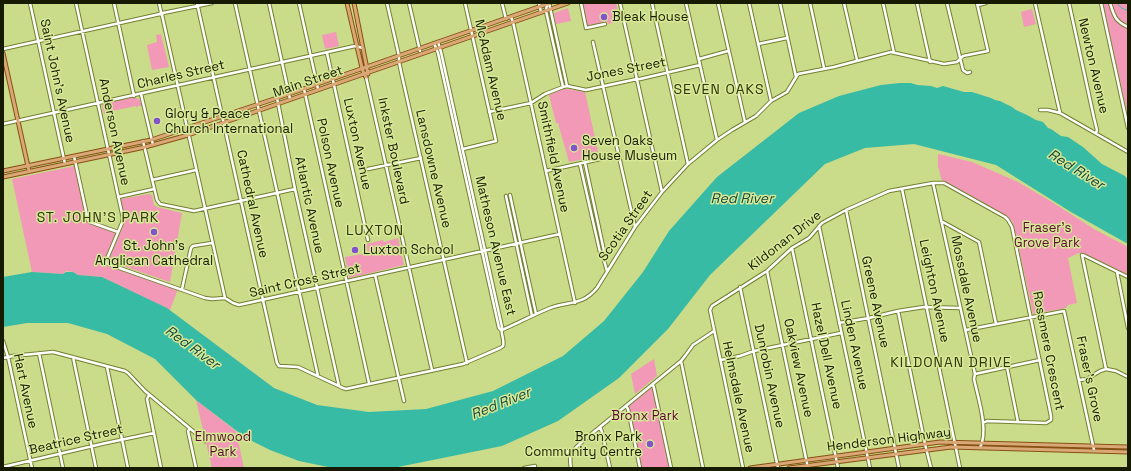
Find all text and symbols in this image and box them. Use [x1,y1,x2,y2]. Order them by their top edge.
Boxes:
place label: Bleak House [612,9,688,25]
marker: Bleak House [599,12,609,22]
street label: Newton Avenue [1074,17,1112,115]
street label: Saint John's Avenue [36,18,78,144]
street label: McAdam Avenue [471,18,509,122]
street label: Jones Street [585,55,667,85]
street label: Charles Street [136,57,226,93]
street label: Main Street [271,63,345,101]
street label: Anderson Avenue [95,77,133,187]
district label: SEVEN OAKS [673,82,765,98]
street label: Inkster Boulevard [374,96,412,206]
street label: Luxton Avenue [340,97,374,191]
street label: Smithfield Avenue [534,100,572,214]
place label: Glory & Peace Church International [165,106,293,137]
street label: Lansdowne Avenue [412,108,454,230]
marker: Glory & Peace Church International [152,116,162,126]
street label: Polson Avenue [313,117,347,209]
place label: Seven Oaks House Museum [582,133,677,164]
marker: Seven Oaks House Museum [569,143,579,153]
water label: Red River [1045,146,1107,194]
street label: Cathedral Avenue [233,149,271,259]
street label: Atlantic Avenue [291,155,327,255]
street label: Matheson Avenue East [471,175,519,317]
street label: Scotia Street [596,187,656,265]
water label: Red River [711,191,773,207]
street label: Kildonan Drive [745,208,825,274]
district label: ST. JOHN'S PARK [37,210,159,226]
park label: Fraser's Grove Park [1014,220,1080,251]
district label: LUXTON [346,223,404,239]
marker: St. John’s Anglican Cathedral [149,227,159,237]
street label: Mossdale Avenue [947,234,985,344]
place label: St. John’s Anglican Cathedral [95,238,213,269]
street label: Leighton Avenue [915,238,953,344]
place label: Luxton School [363,242,454,258]
marker: Luxton School [350,245,360,255]
street label: Greene Avenue [858,255,892,349]
street label: Saint Cross Street [248,261,362,301]
street label: Rossmere Crescent [1029,290,1067,412]
street label: Linden Avenue [837,299,871,391]
street label: Hazel Dell Avenue [807,301,845,411]
street label: Oakview Avenue [780,317,816,419]
water label: Red River [162,323,222,373]
street label: Dunrobin Avenue [750,323,788,429]
street label: Fraser's Grove [1072,335,1106,423]
street label: Helmsdale Avenue [719,340,757,454]
street label: Hart Avenue [9,352,41,430]
district label: KILDONAN DRIVE [890,355,1012,371]
water label: Red River [469,384,533,424]
park label: Bronx Park [611,408,679,424]
street label: Beatrice Street [27,422,125,458]
street label: Henderson Highway [826,425,952,455]
park label: Elmwood Park [195,429,251,460]
place label: Bronx Park Community Centre [525,429,642,460]
marker: Bronx Park Community Centre [645,439,655,449]

